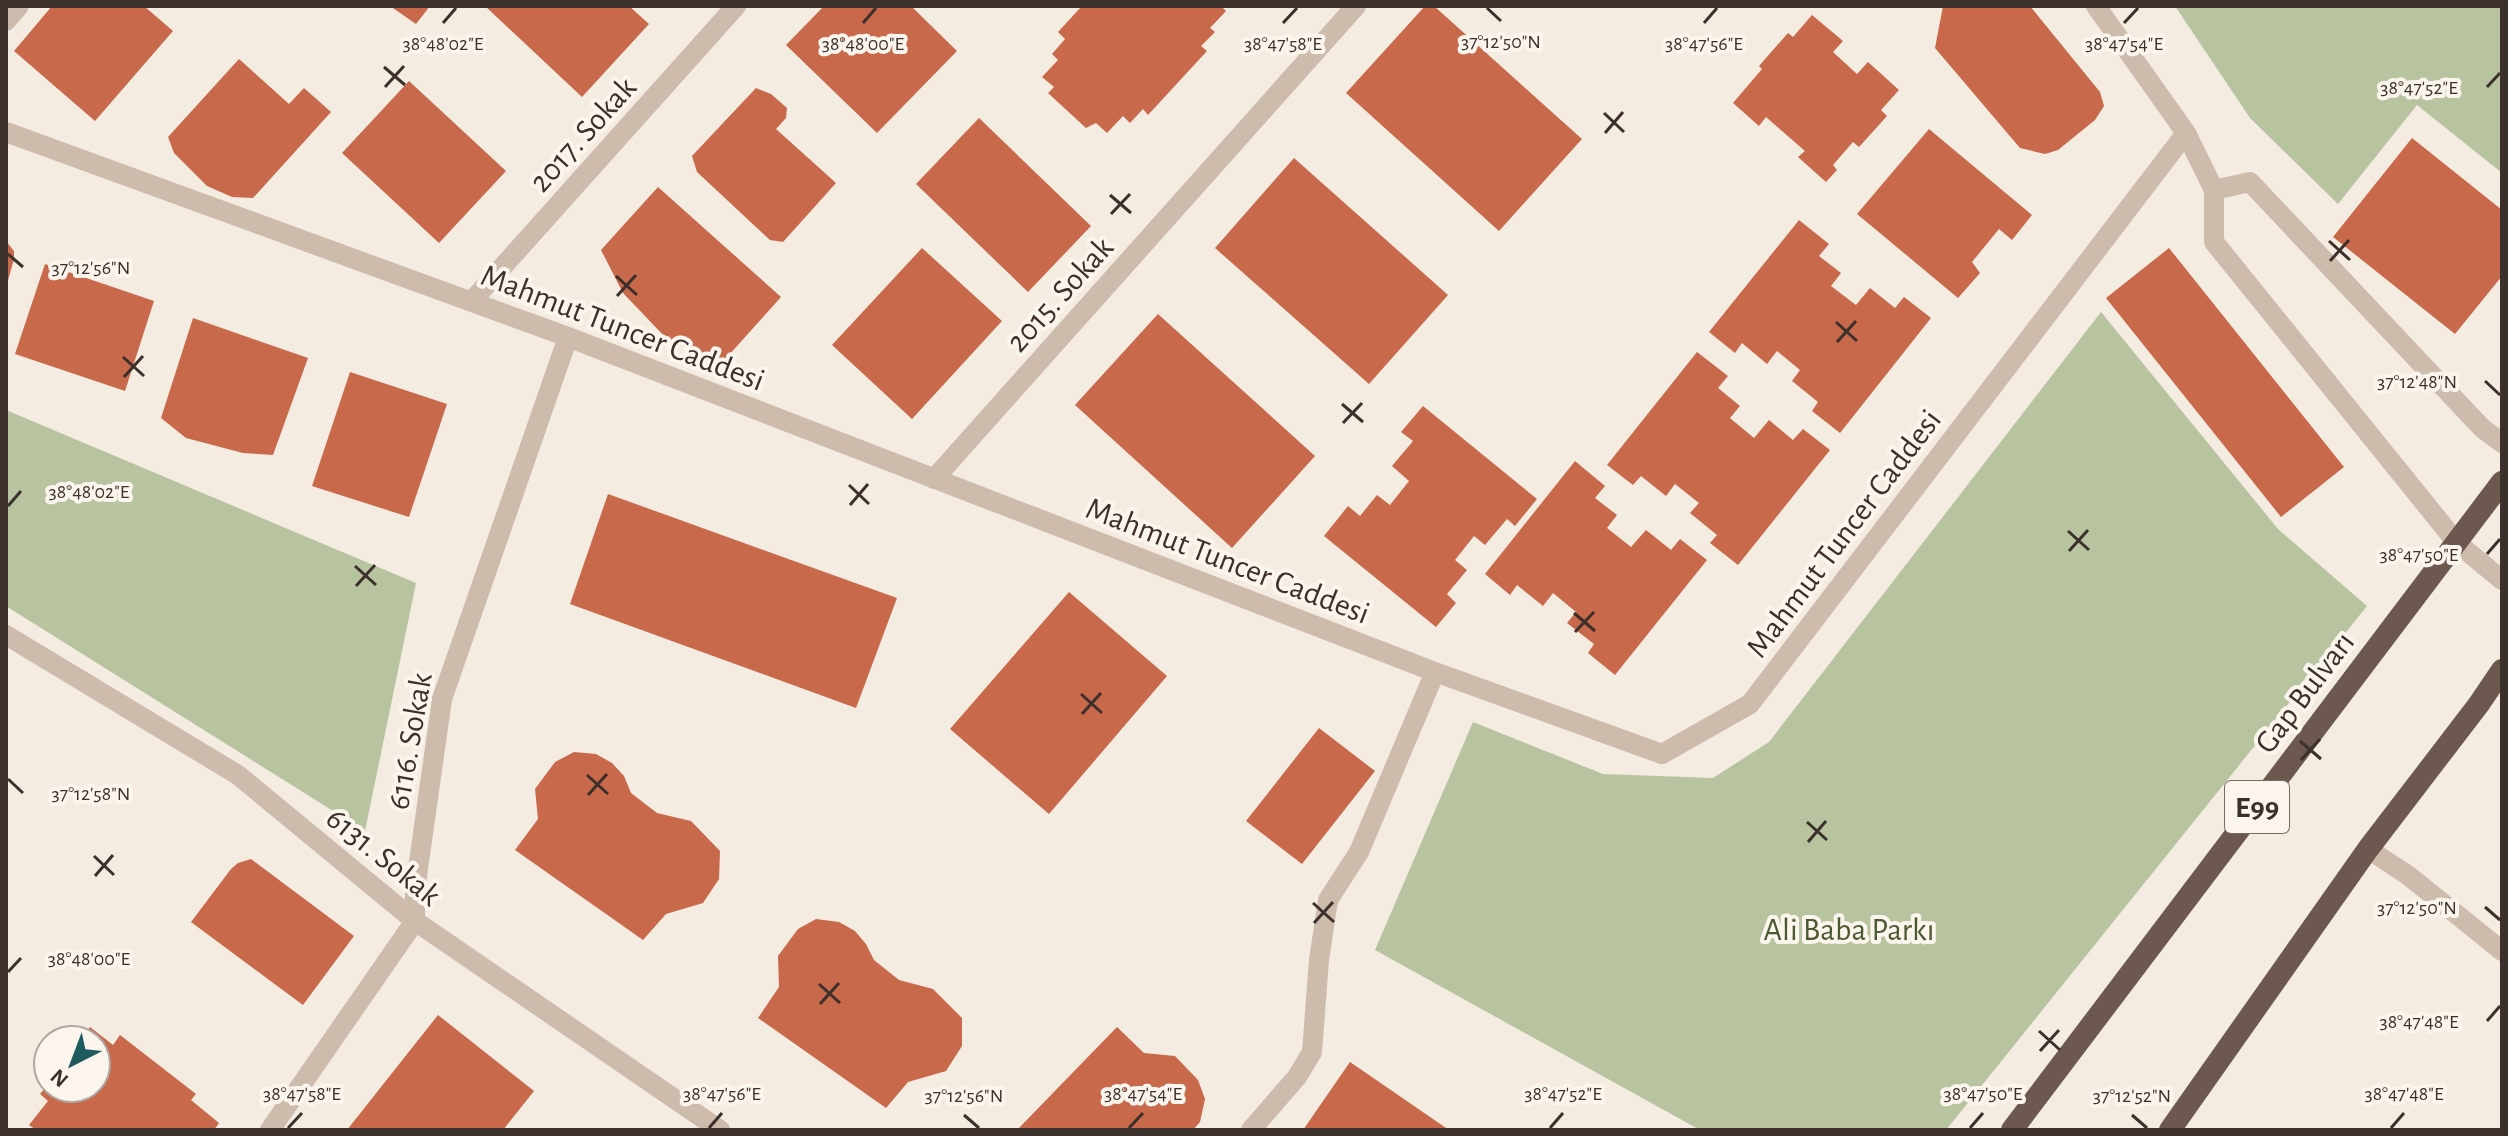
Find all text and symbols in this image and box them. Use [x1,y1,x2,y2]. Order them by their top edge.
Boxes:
text: 37°12'50"N [1461,32,1541,52]
text: 38°48'02"E [403,34,484,54]
text: 38°48'00"E [822,34,905,54]
text: 38°47'58"E [1244,34,1322,54]
text: 38°47'56"E [1665,34,1743,54]
text: 38°47'54"E [2085,34,2163,54]
street label: 2017. Sokak [523,71,642,198]
text: 38°47'52"E [2380,78,2458,98]
street label: 2015. Sokak [1000,231,1119,358]
text: 37°12'56"N [52,258,130,278]
street label: Mahmut Tuncer Caddesi [476,259,769,397]
text: 37°12'48"N [2377,372,2457,392]
street label: Mahmut Tuncer Caddesi [1740,404,1947,663]
text: 38°48'02"E [49,482,130,502]
street label: Mahmut Tuncer Caddesi [1081,492,1374,630]
text: 38°47'50"E [2379,545,2459,565]
street label: Gap Bulvarı [2249,626,2360,759]
street label: 6116. Sokak [382,670,438,812]
road number: E99 [2225,781,2289,833]
text: 37°12'58"N [52,784,130,804]
street label: 6131. Sokak [320,801,447,912]
text: 37°12'50"N [2377,898,2457,918]
park label: Ali Baba Parkı [1764,914,1934,946]
text: 38°48'00"E [48,949,131,969]
text: 38°47'48"E [2379,1012,2459,1032]
north arrow [32,1024,112,1104]
text: N [46,1065,72,1091]
text: 38°47'58"E [263,1084,341,1104]
text: 38°47'56"E [683,1084,761,1104]
text: 38°47'54"E [1104,1084,1182,1104]
text: 38°47'52"E [1524,1084,1602,1104]
text: 38°47'50"E [1943,1084,2023,1104]
text: 38°47'48"E [2364,1084,2444,1104]
text: 37°12'56"N [925,1086,1003,1106]
text: 37°12'52"N [2093,1086,2171,1106]

